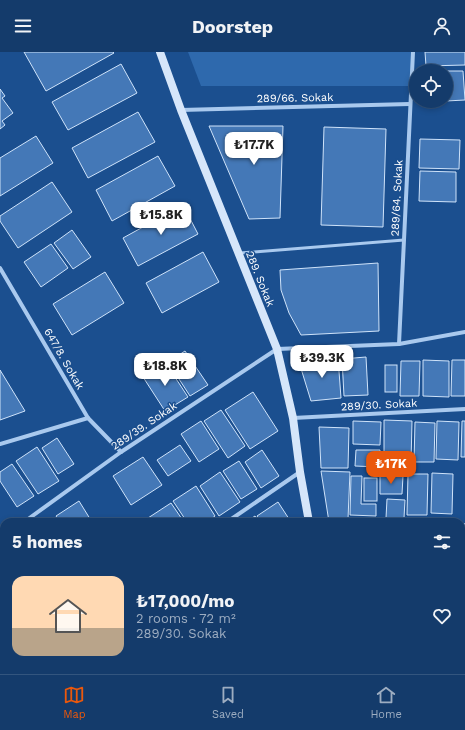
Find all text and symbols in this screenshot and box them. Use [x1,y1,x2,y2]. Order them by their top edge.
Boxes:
icon: menu [12,15,34,37]
icon: person [431,15,453,37]
text: Doorstep [192,16,273,37]
map controls [409,64,453,108]
button: locate [409,64,453,108]
street label: 289/66. Sokak [257,91,333,105]
pin: ₺17.7K [221,132,287,166]
text: ₺17.7K [234,137,274,152]
street label: 289/64. Sokak [389,159,405,237]
pin: ₺15.8K [128,202,194,236]
text: ₺15.8K [139,207,183,222]
street label: 289. Sokak [243,249,277,309]
street label: 647/8. Sokak [41,326,87,392]
pin: ₺39.3K [289,345,355,379]
text: ₺39.3K [299,350,345,365]
pin: ₺18.8K [132,353,198,387]
text: ₺18.8K [143,358,187,373]
street label: 289/30. Sokak [340,397,418,413]
street label: 289/39. Sokak [109,399,179,453]
pin: ₺17K [367,451,415,485]
text: ₺17K [375,456,407,471]
icon: filters [431,531,453,553]
text: 5 homes [12,532,82,552]
text: ₺17,000/mo [136,591,234,611]
icon: home [44,592,92,640]
icon: heart [431,605,453,627]
text: 2 rooms · 72 m² [136,611,236,626]
text: 289/30. Sokak [136,626,226,641]
tab: Map [63,684,86,721]
tab: Saved [212,684,244,721]
tab: Home [370,684,402,721]

